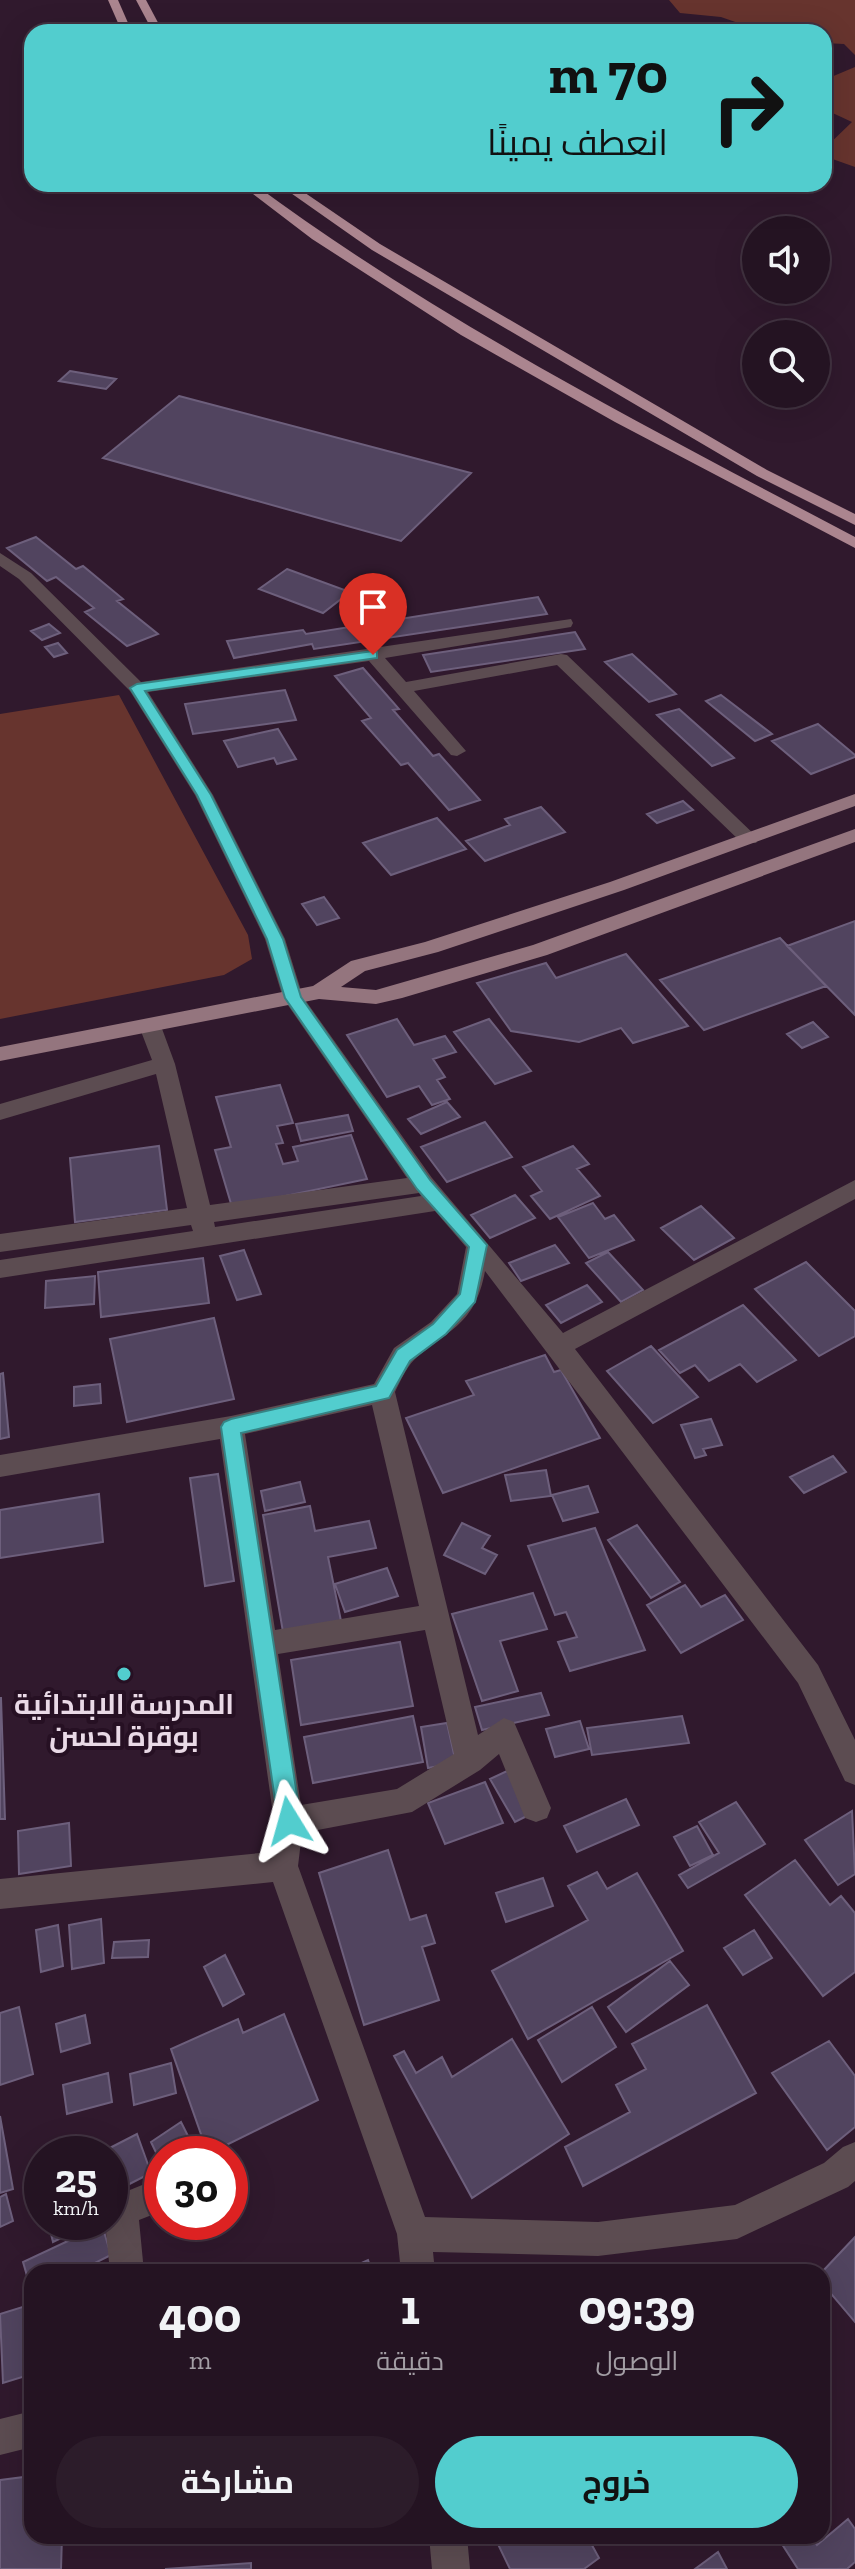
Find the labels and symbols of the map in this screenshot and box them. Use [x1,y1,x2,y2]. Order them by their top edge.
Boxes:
pin [339,573,407,655]
marker: المدرسة الابتدائية بوقرة لحسن [115,1665,133,1683]
place label: المدرسة الابتدائية بوقرة لحسن [14,1688,234,1753]
position arrow [247,1779,331,1863]
speed limit sign: 30 [144,2136,248,2240]

